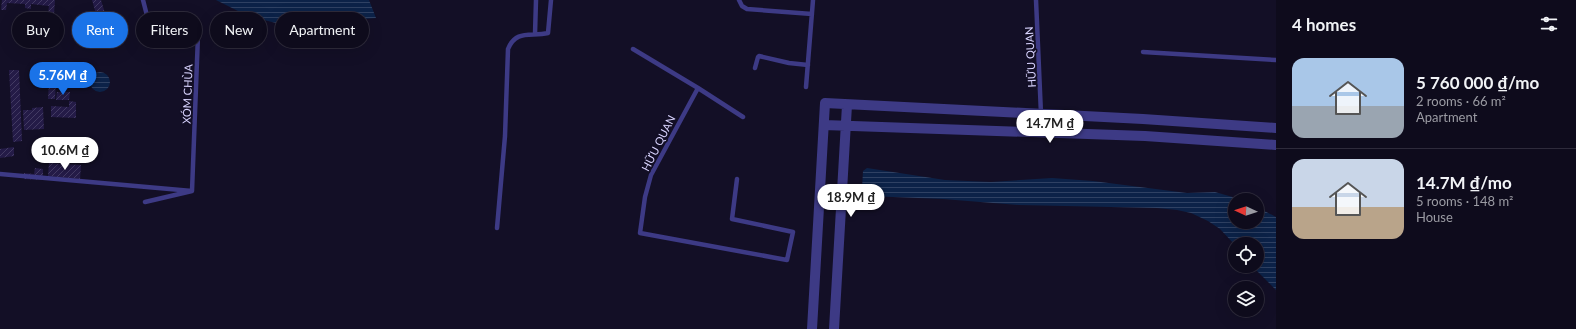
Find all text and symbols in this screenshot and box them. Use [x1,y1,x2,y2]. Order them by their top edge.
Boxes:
chip: Buy [12,12,64,48]
chip: Rent [72,12,128,48]
chip: Filters [136,12,202,48]
chip: New [210,12,267,48]
chip: Apartment [275,12,369,48]
icon: filters [1538,13,1560,35]
text: 4 homes [1292,14,1356,35]
street label: HỮU QUAN [1022,26,1038,88]
pin: 5.76M ₫ [26,62,100,96]
street label: XÓM CHÙA [179,63,195,124]
text: 5.76M ₫ [38,67,88,83]
text: 5 760 000 ₫/mo [1416,72,1539,93]
icon: home [1324,74,1372,122]
text: 2 rooms · 66 m² [1416,93,1506,109]
text: Apartment [1416,109,1477,125]
pin: 14.7M ₫ [1013,110,1087,144]
street label: HỮU QUAN [638,113,678,173]
text: 14.7M ₫ [1025,115,1075,131]
pin: 10.6M ₫ [28,137,102,171]
text: 10.6M ₫ [40,142,90,158]
text: 14.7M ₫/mo [1416,172,1512,193]
icon: home [1324,175,1372,223]
pin: 18.9M ₫ [814,184,888,218]
text: 18.9M ₫ [826,189,876,205]
north arrow [1228,193,1264,229]
map controls [1228,193,1264,317]
text: 5 rooms · 148 m² [1416,193,1513,209]
text: House [1416,209,1453,225]
button: locate [1228,237,1264,273]
button: layers [1228,281,1264,317]

